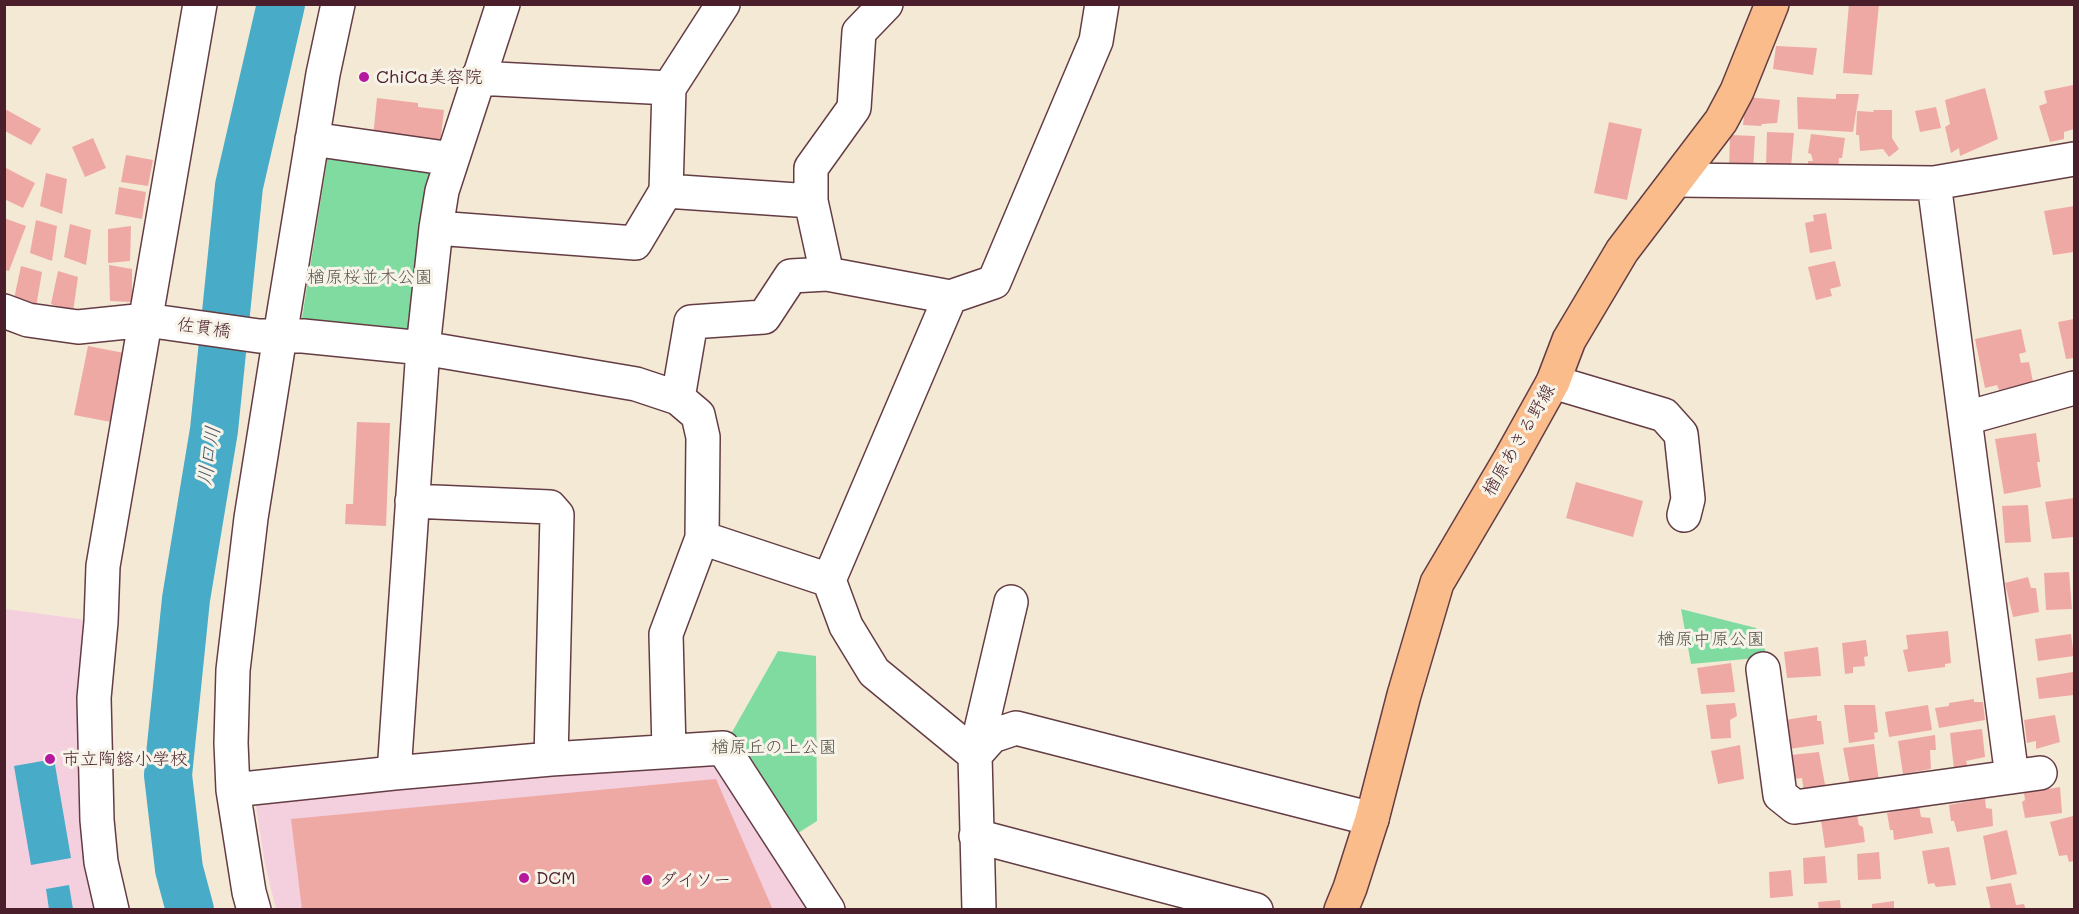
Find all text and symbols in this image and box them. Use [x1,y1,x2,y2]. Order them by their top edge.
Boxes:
place label: ChiCa美容院 [376,66,483,88]
marker: ChiCa美容院 [357,70,371,84]
park label: 楢原桜並木公園 [307,266,433,288]
street label: 佐貫橋 [176,314,232,342]
street label: 楢原あきる野線 [1478,380,1560,500]
water label: 川口川 [192,424,226,488]
park label: 楢原中原公園 [1657,628,1765,650]
park label: 楢原丘の上公園 [711,736,837,758]
place label: 市立陶鎔小学校 [62,748,188,770]
marker: 市立陶鎔小学校 [43,752,57,766]
place label: DCM [536,867,576,889]
place label: ダイソー [659,869,731,891]
marker: DCM [517,871,531,885]
marker: ダイソー [640,873,654,887]

